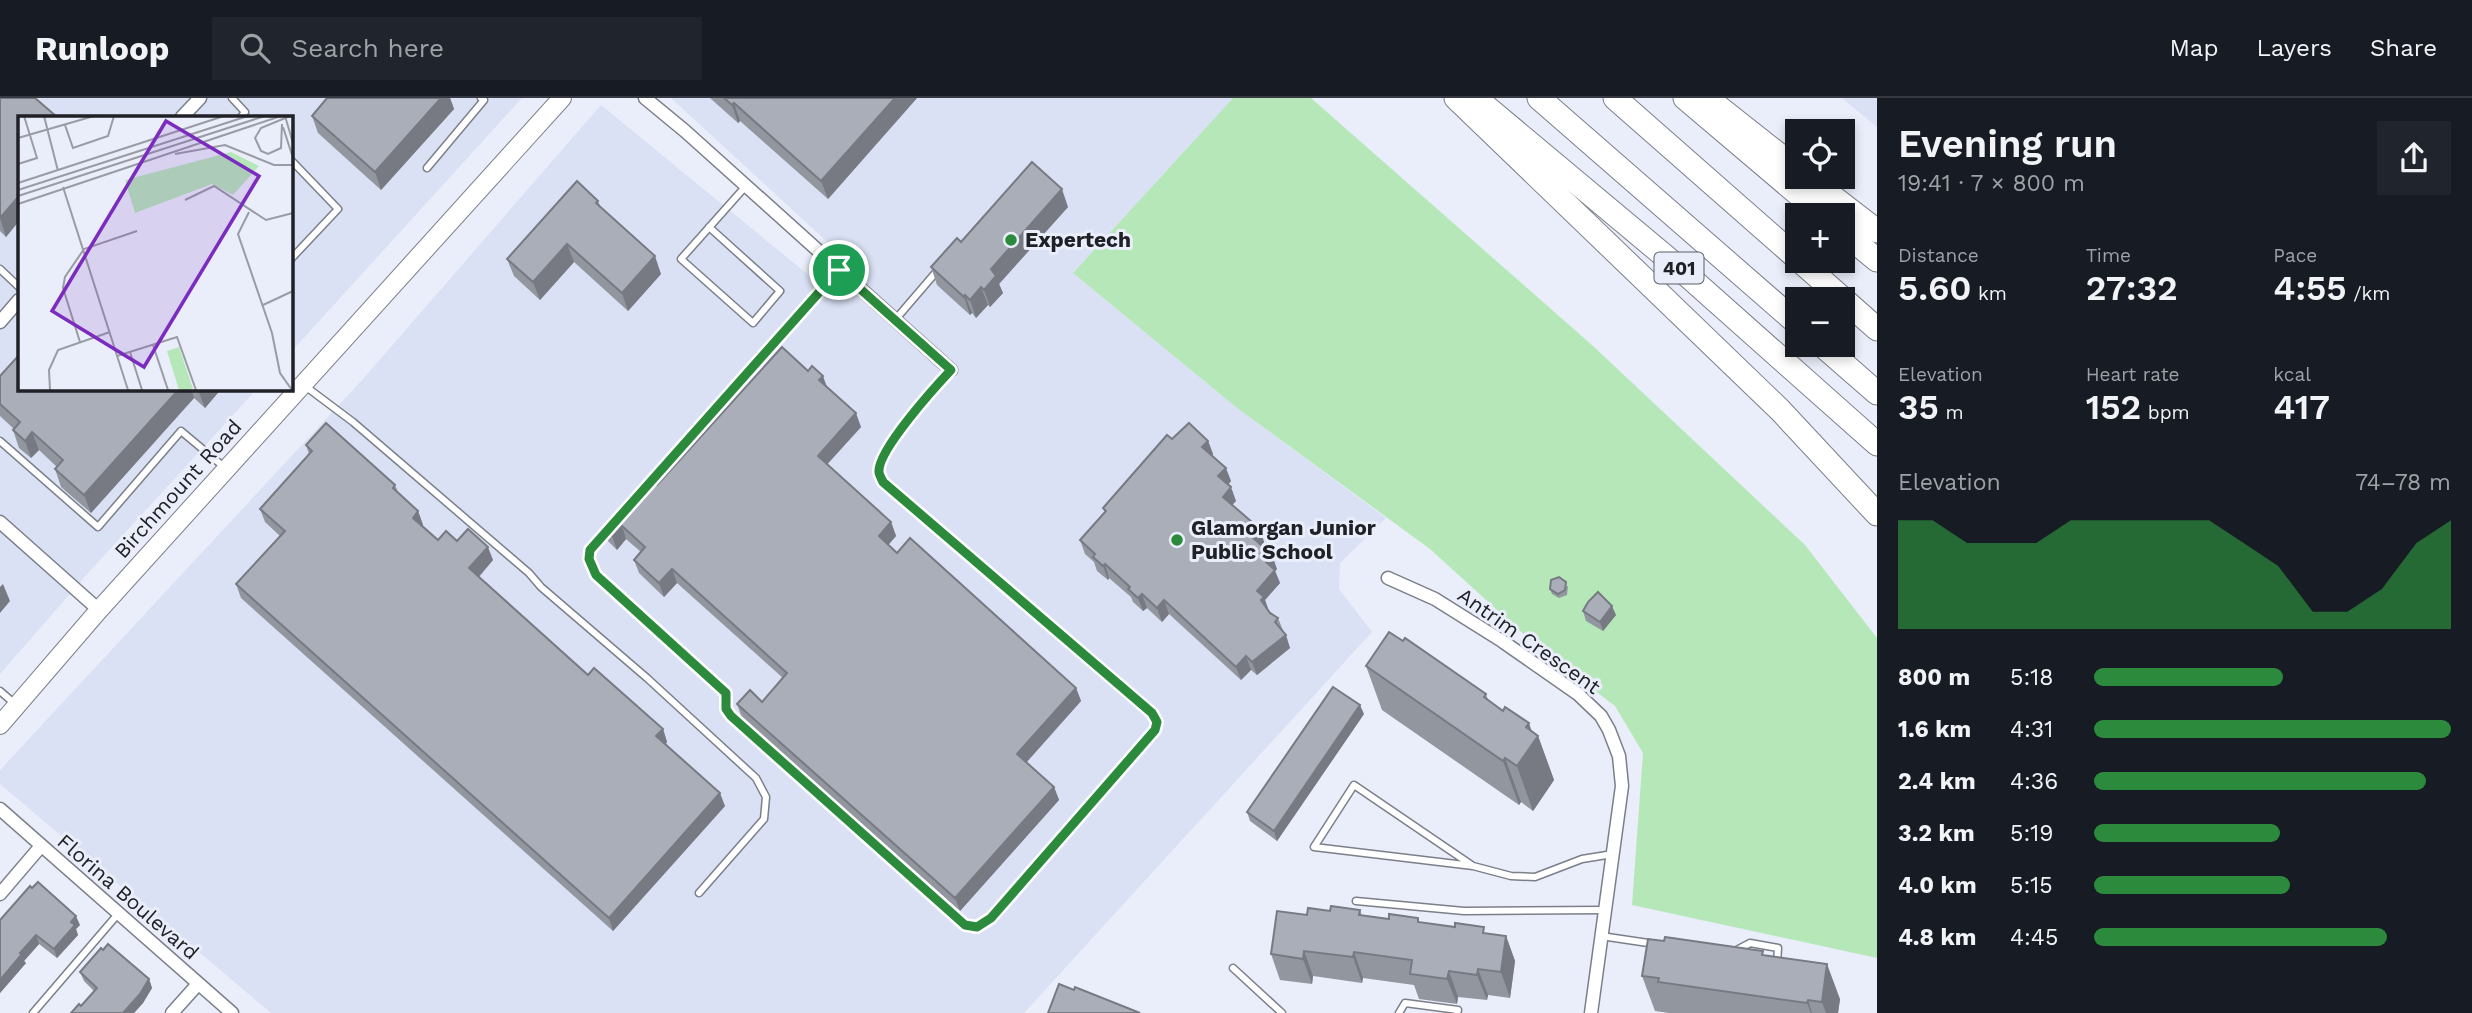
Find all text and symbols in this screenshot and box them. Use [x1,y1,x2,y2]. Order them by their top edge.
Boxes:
search box [212,17,702,80]
text: Runloop [35,29,170,68]
icon: search [236,29,274,67]
text: Search here [292,33,444,63]
text: Map [2170,34,2218,62]
text: Layers [2256,34,2332,62]
text: Share [2370,34,2437,62]
inset map [18,116,292,390]
map controls [1785,119,1855,357]
button: locate [1785,119,1855,189]
button: share [2377,121,2451,195]
text: Evening run [1898,122,2117,166]
text: 19:41 · 7 × 800 m [1898,170,2085,197]
button: + [1785,203,1855,273]
place label: Expertech [1025,227,1131,252]
marker: Expertech [1003,232,1019,248]
pin [809,240,869,300]
text: Distance [1898,244,1979,267]
text: Time [2086,244,2131,267]
text: Pace [2273,244,2317,267]
icon: arrive [820,251,858,289]
road number: 401 [1654,252,1704,284]
text: 5.60 [1898,267,1972,309]
text: 27:32 [2086,267,2178,309]
text: 4:55 [2273,267,2347,309]
text: km [1972,282,2007,305]
text: /km [2347,282,2390,305]
button: − [1785,287,1855,357]
text: Elevation [1898,363,1983,386]
text: Heart rate [2086,363,2180,386]
text: kcal [2273,363,2311,386]
text: 35 [1898,386,1939,428]
text: 152 [2086,386,2141,428]
text: 417 [2273,386,2330,428]
text: m [1939,401,1964,424]
text: bpm [2141,401,2190,424]
street label: Birchmount Road [109,414,246,563]
text: Elevation [1898,469,2001,496]
text: 74–78 m [2355,469,2451,496]
place label: Glamorgan Junior Public School [1191,515,1376,564]
marker: Glamorgan Junior Public School [1169,532,1185,548]
street label: Antrim Crescent [1453,582,1606,699]
text: 800 m [1898,664,1970,691]
text: 5:18 [2010,664,2053,691]
text: 1.6 km [1898,716,1971,743]
text: 4:31 [2010,716,2053,743]
text: 2.4 km [1898,768,1976,795]
text: 4:36 [2010,768,2058,795]
text: 3.2 km [1898,820,1975,847]
text: 5:19 [2010,820,2053,847]
street label: Florina Boulevard [53,828,204,965]
text: 4.0 km [1898,872,1977,899]
text: 5:15 [2010,872,2053,899]
text: 4.8 km [1898,924,1976,951]
text: 4:45 [2010,924,2058,951]

